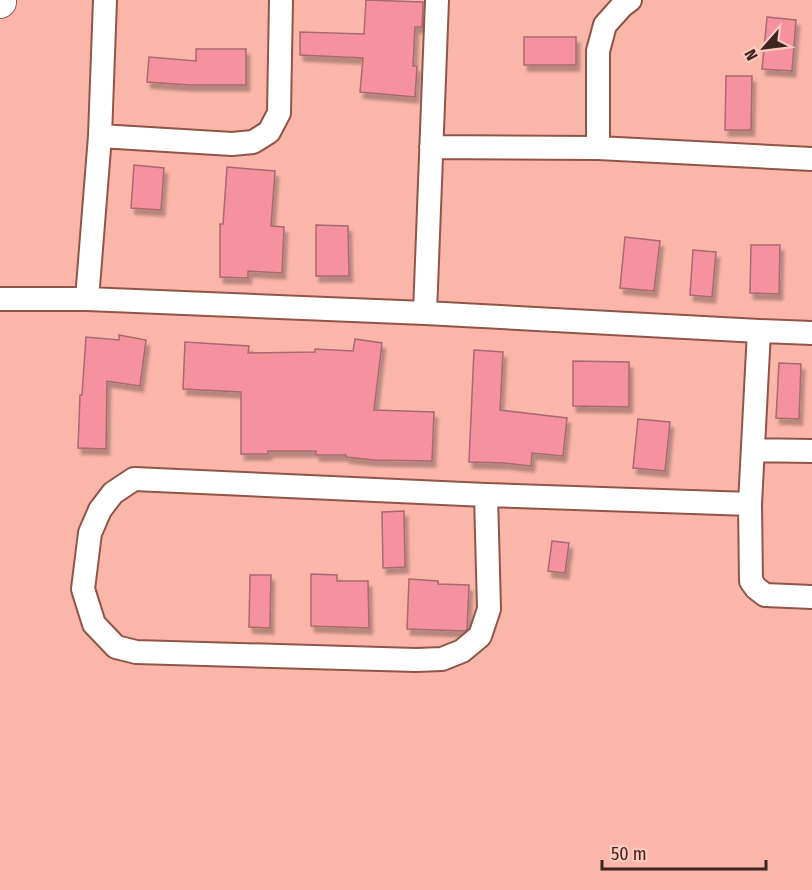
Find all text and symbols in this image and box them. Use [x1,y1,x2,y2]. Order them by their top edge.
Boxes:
north arrow [734,18,794,78]
text: N [741,46,762,64]
scale bar [602,833,766,871]
text: 50 m [611,843,647,865]

